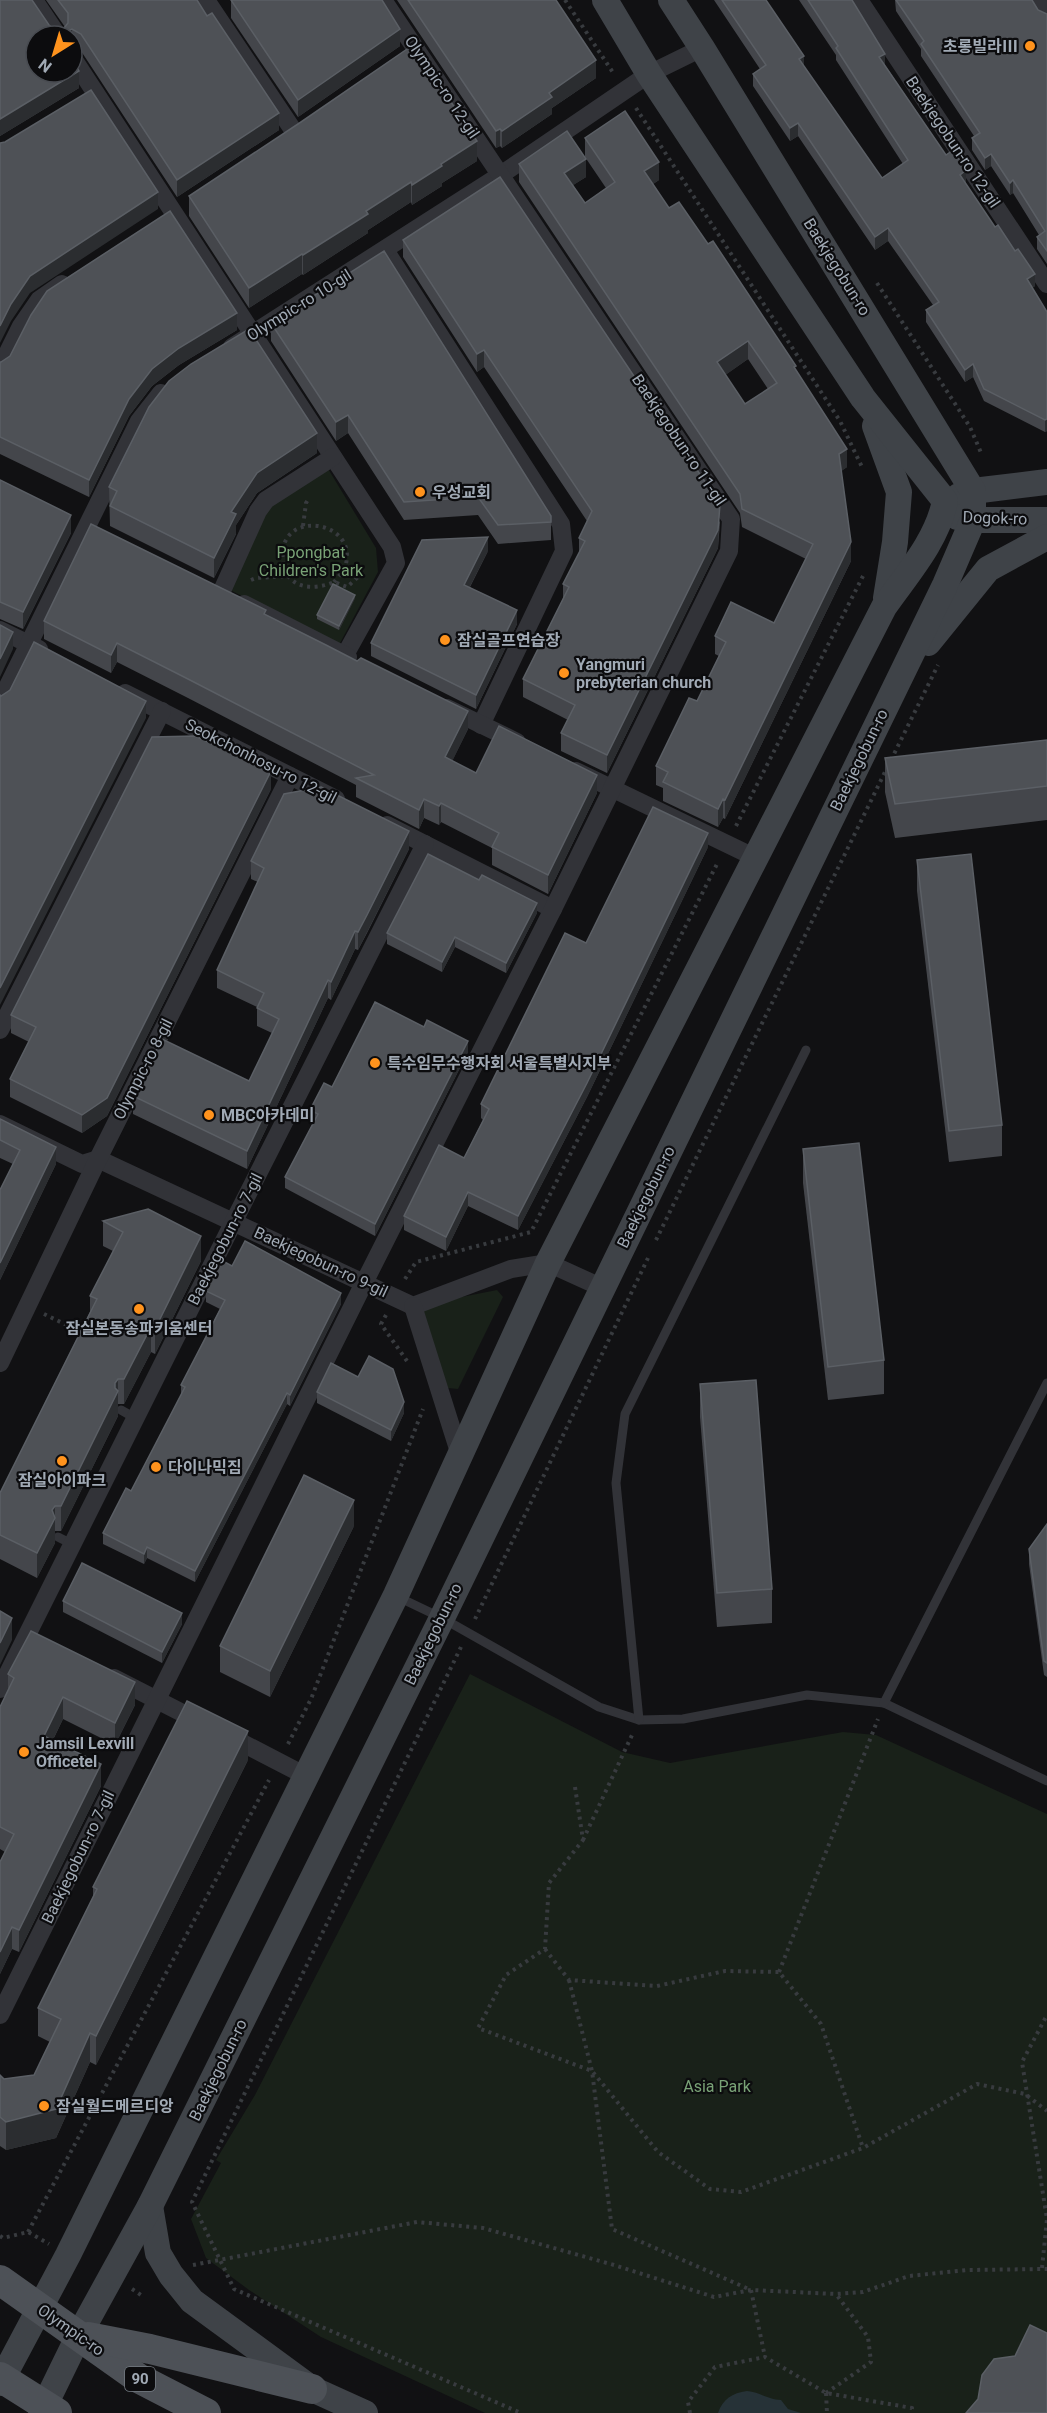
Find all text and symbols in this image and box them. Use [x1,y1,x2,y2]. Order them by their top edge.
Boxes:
north arrow [24,24,84,84]
street label: Olympic-ro 12-gil [401,32,483,142]
place label: 초롱빌라Ⅲ [943,37,1018,56]
marker: 초롱빌라Ⅲ [1023,39,1037,53]
text: N [35,55,56,77]
street label: Baekjegobun-ro 12-gil [902,73,1004,211]
street label: Baekjegobun-ro [799,215,875,319]
street label: Olympic-ro 10-gil [243,265,355,345]
street label: Baekjegobun-ro 11-gil [628,371,730,509]
place label: 우성교회 [432,483,491,502]
marker: 우성교회 [413,485,427,499]
street label: Dogok-ro [962,507,1028,529]
park label: Ppongbat Children's Park [259,543,364,580]
place label: 잠실골프연습장 [457,631,560,650]
marker: 잠실골프연습장 [438,633,452,647]
place label: Yangmuri prebyterian church [576,655,711,692]
marker: Yangmuri prebyterian church [557,666,571,680]
street label: Baekjegobun-ro [826,706,892,814]
street label: Seokchonhosu-ro 12-gil [182,715,340,807]
street label: Olympic-ro 8-gil [109,1015,177,1123]
place label: 특수임무수행자회 서울특별시지부 [387,1054,612,1073]
marker: 특수임무수행자회 서울특별시지부 [368,1056,382,1070]
place label: MBC아카데미 [221,1106,315,1125]
marker: MBC아카데미 [202,1108,216,1122]
street label: Baekjegobun-ro [613,1143,679,1251]
street label: Baekjegobun-ro 7-gil [184,1170,266,1308]
street label: Baekjegobun-ro 9-gil [251,1223,391,1301]
marker: 잠실본동송파키움센터 [132,1302,146,1316]
place label: 잠실본동송파키움센터 [65,1319,213,1338]
marker: 잠실아이파크 [55,1454,69,1468]
place label: 다이나믹짐 [168,1458,242,1477]
marker: 다이나믹짐 [149,1460,163,1474]
place label: 잠실아이파크 [18,1471,106,1490]
street label: Baekjegobun-ro [400,1580,466,1688]
place label: Jamsil Lexvill Officetel [36,1734,134,1771]
marker: Jamsil Lexvill Officetel [17,1745,31,1759]
street label: Baekjegobun-ro 7-gil [38,1788,118,1926]
street label: Baekjegobun-ro [185,2016,251,2124]
park label: Asia Park [683,2077,752,2096]
place label: 잠실월드메르디앙 [56,2097,174,2116]
marker: 잠실월드메르디앙 [37,2099,51,2113]
street label: Olympic-ro [34,2300,108,2360]
road number: 90 [125,2367,155,2391]

